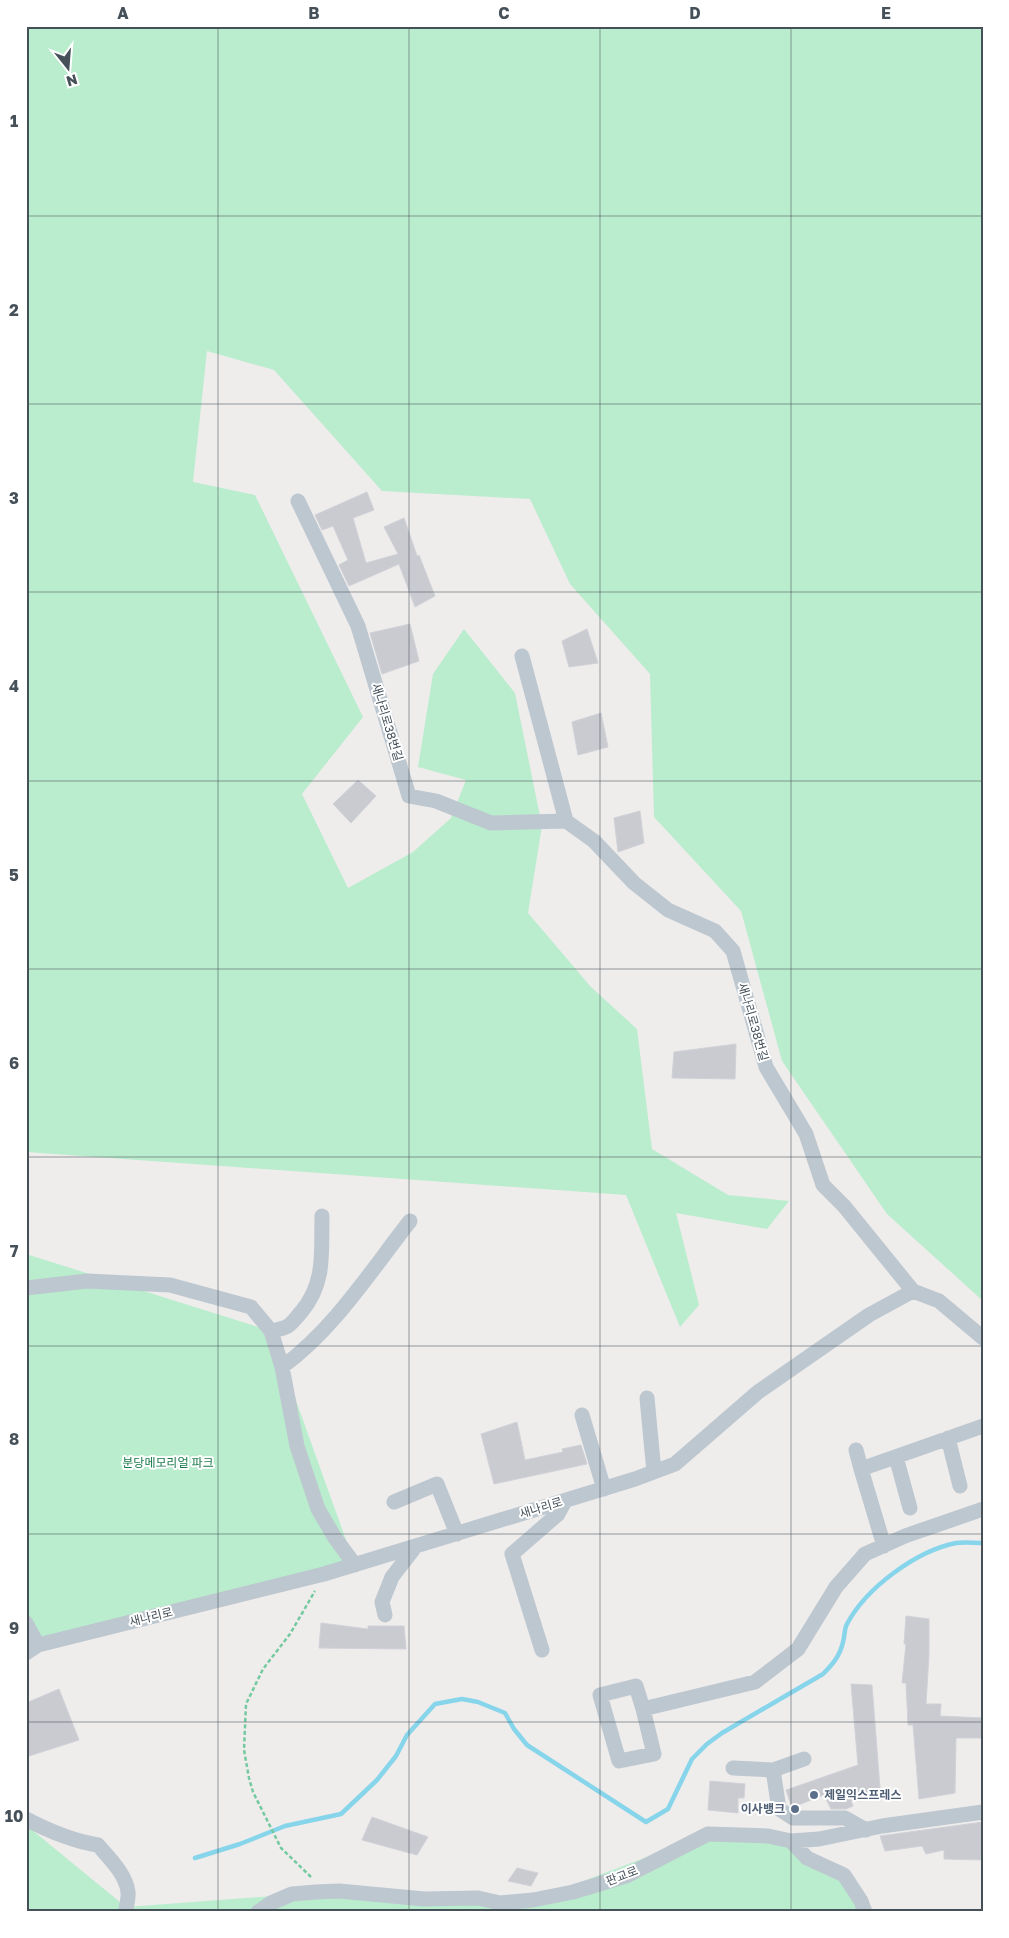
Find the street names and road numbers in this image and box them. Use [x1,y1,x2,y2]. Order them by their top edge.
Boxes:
street label: 새나리로38번길 [369,681,406,763]
street label: 새나리로38번길 [735,981,772,1063]
street label: 새나리로 [518,1494,564,1521]
street label: 새나리로 [128,1604,174,1629]
street label: 판교로 [604,1863,640,1888]

